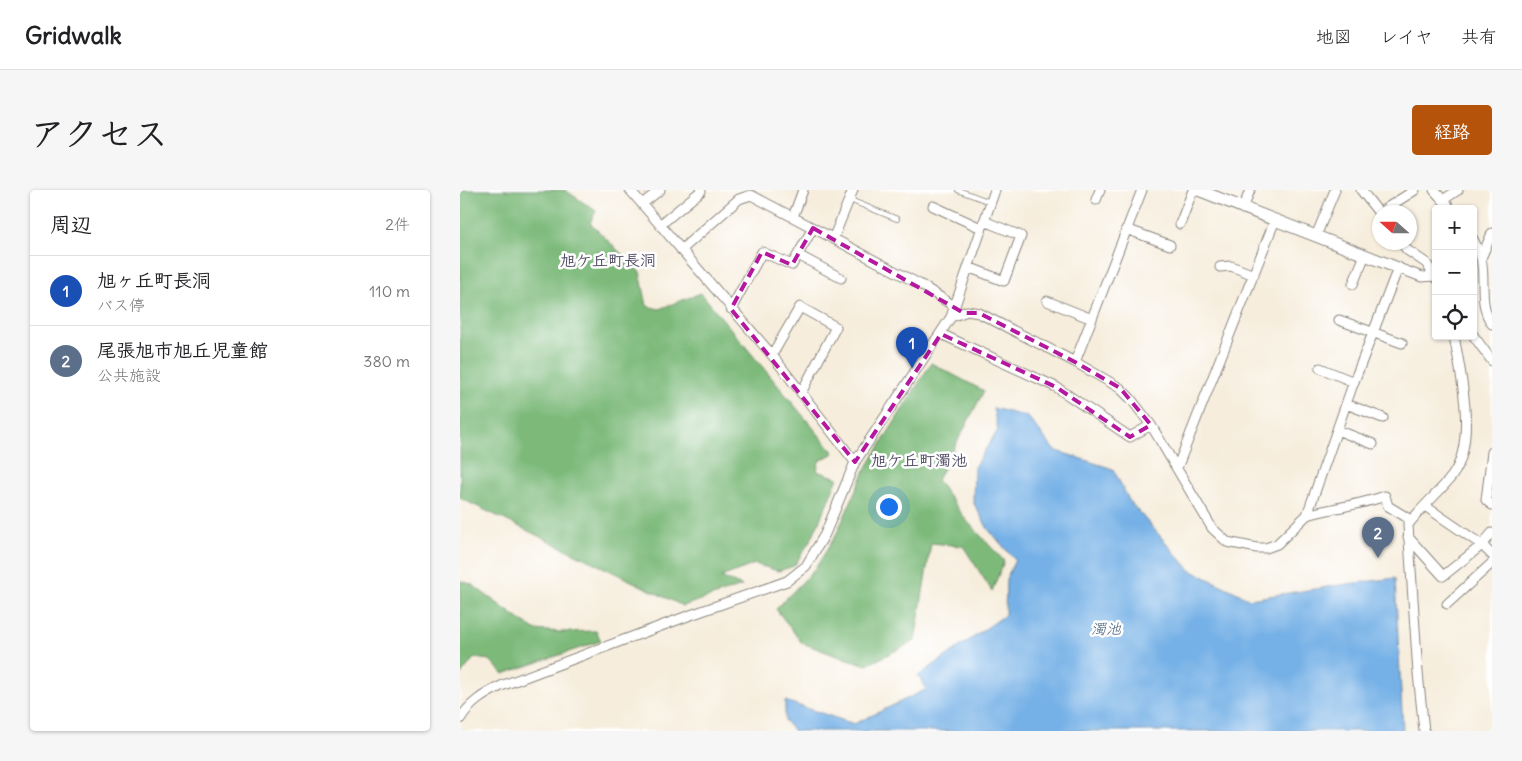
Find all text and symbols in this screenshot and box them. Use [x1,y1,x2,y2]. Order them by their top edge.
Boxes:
text: Gridwalk [25,20,122,50]
text: 地図 [1316,25,1352,48]
text: レイヤ [1380,25,1433,48]
text: 共有 [1461,25,1497,48]
button: 経路 [1412,105,1492,155]
text: アクセス [30,111,168,155]
north arrow [1372,205,1417,250]
map controls [1432,205,1477,340]
button: + [1432,205,1477,250]
text: 周辺 [50,211,92,238]
text: 2件 [385,214,410,234]
district label: 旭ケ丘町長洞 [560,250,656,270]
button: − [1432,250,1477,295]
text: 旭ヶ丘町長洞 [97,268,211,292]
text: 1 [63,281,69,301]
text: 110 m [369,281,410,301]
text: バス停 [97,295,145,315]
button: locate [1432,295,1477,340]
pin: 1 [896,327,928,368]
text: 尾張旭市旭丘児童館 [97,338,268,362]
text: 2 [62,351,70,371]
text: 380 m [363,351,410,371]
text: 公共施設 [97,365,161,385]
district label: 旭ケ丘町濁池 [871,450,967,470]
your location [876,494,902,520]
pin: 2 [1362,517,1394,558]
water label: 濁池 [1091,619,1122,638]

